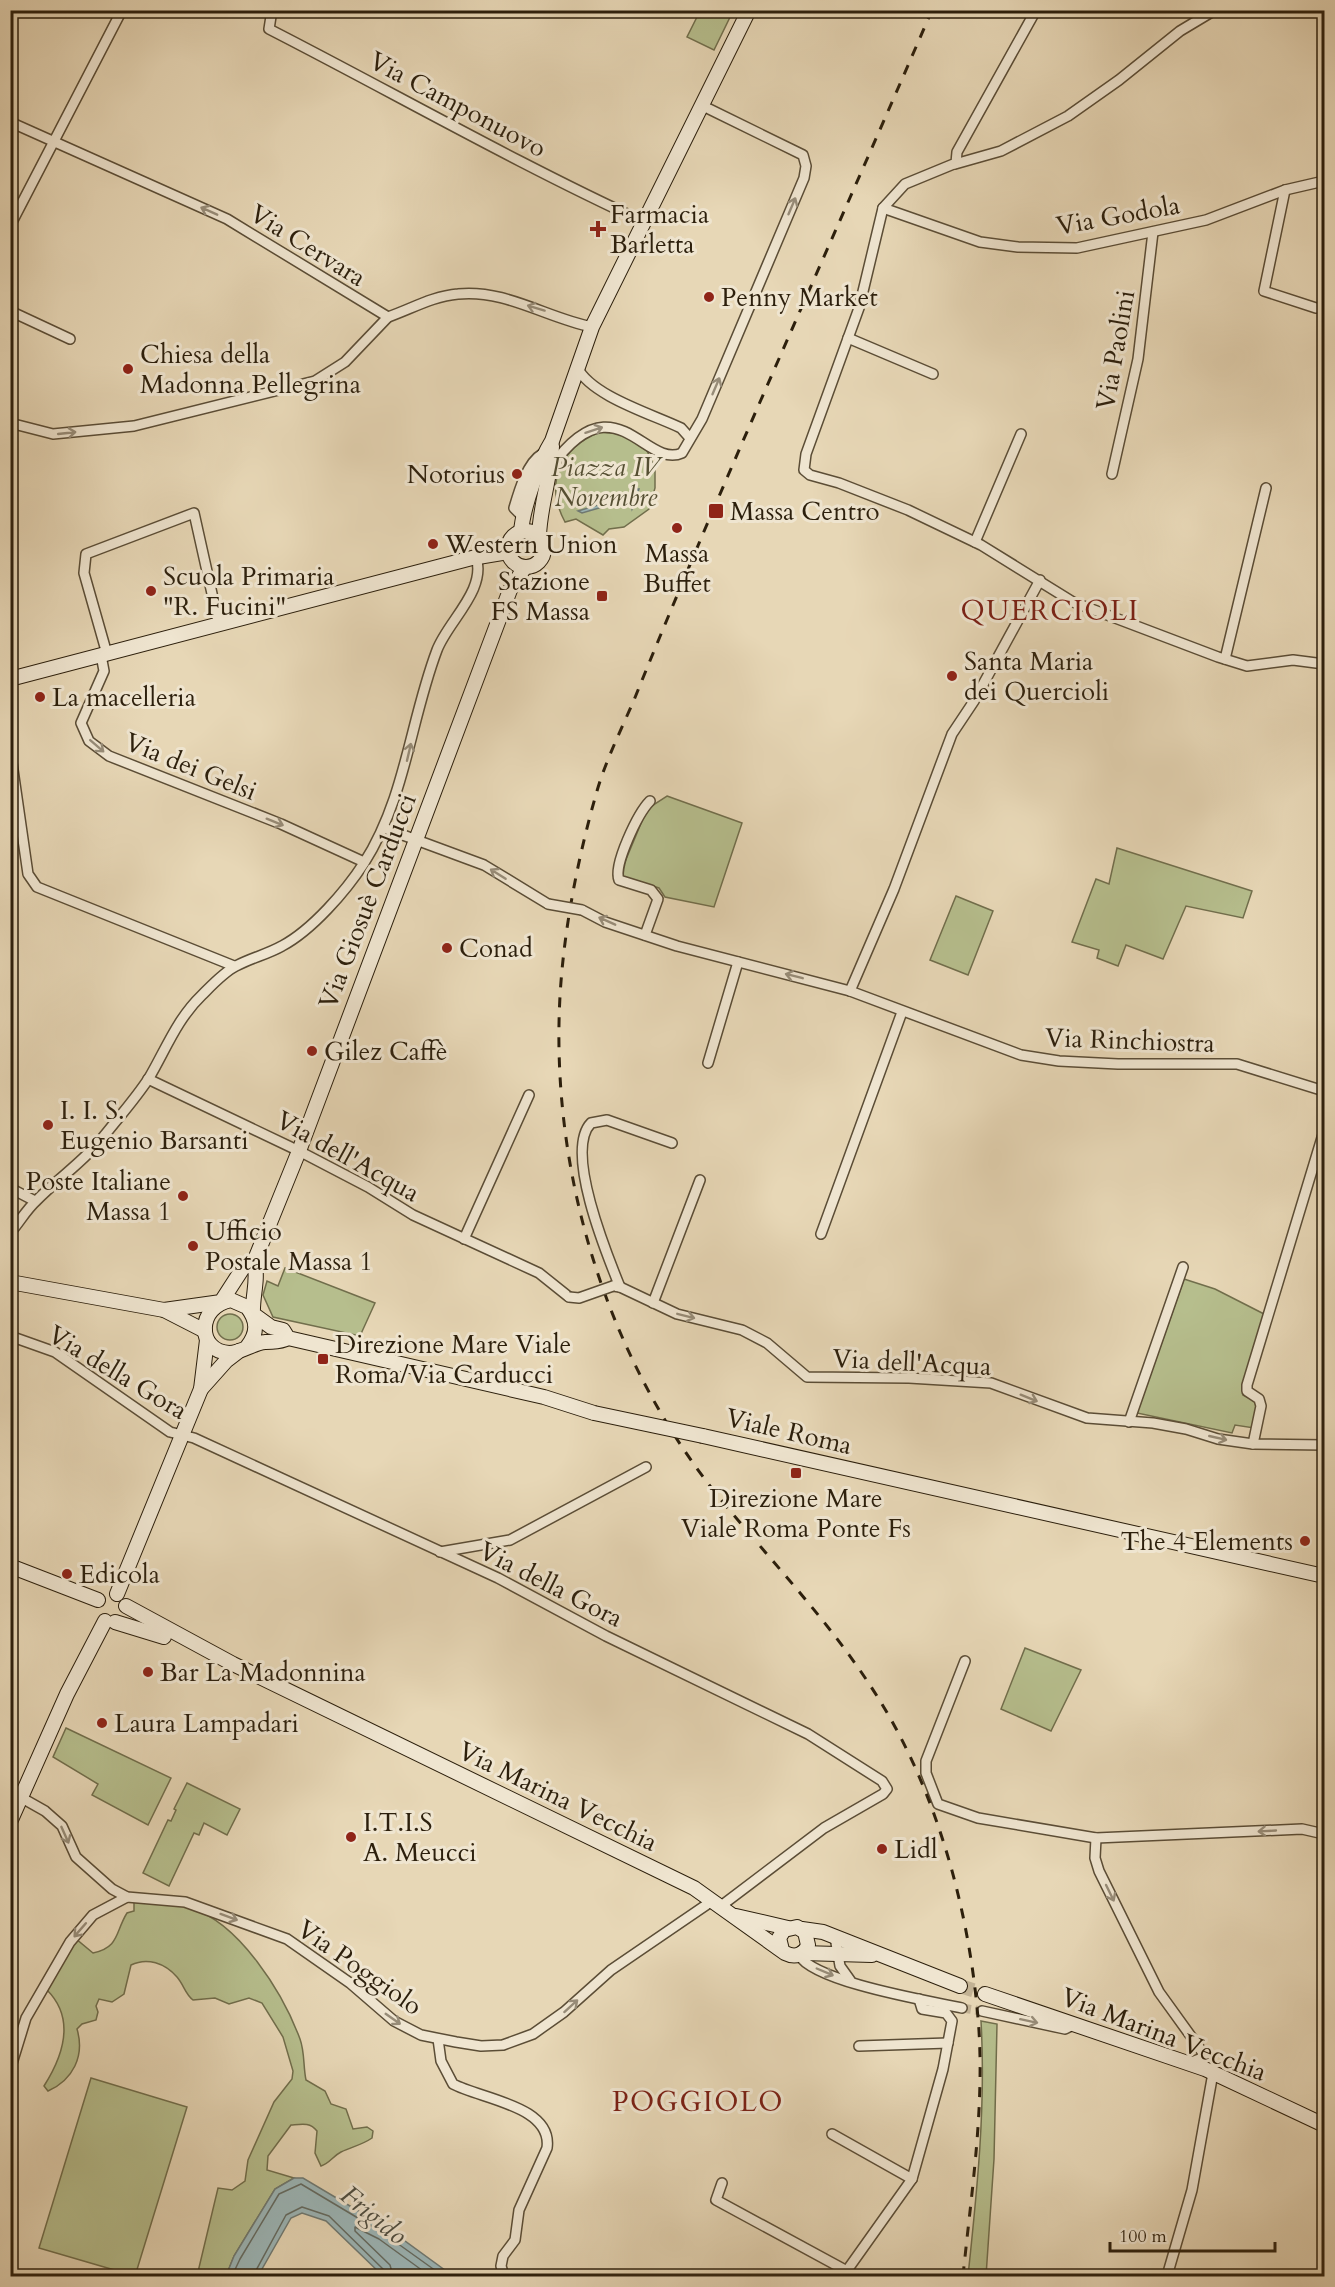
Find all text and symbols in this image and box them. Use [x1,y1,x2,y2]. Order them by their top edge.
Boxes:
street label: Via Camponuovo [363,43,552,166]
street label: Via Godola [1053,187,1183,244]
street label: Via Cervara [243,196,373,295]
place label: Farmacia Barletta [610,197,709,262]
one-way arrow [787,197,798,216]
one-way arrow [200,205,218,216]
marker: Farmacia Barletta [591,222,605,236]
place label: Penny Market [721,280,878,315]
street label: Via Paolini [1088,287,1143,413]
marker: Penny Market [702,290,716,304]
one-way arrow [527,302,546,313]
place label: Chiesa della Madonna Pellegrina [140,337,361,402]
marker: Chiesa della Madonna Pellegrina [121,362,135,376]
one-way arrow [711,377,722,396]
one-way arrow [584,424,603,435]
one-way arrow [57,427,77,438]
park label: Piazza IV Novembre [551,450,664,515]
place label: Notorius [407,457,505,492]
marker: Notorius [510,467,524,481]
place label: Massa Centro [730,494,880,529]
marker: Massa Centro [707,502,725,520]
marker: Massa Buffet [670,521,684,535]
place label: Western Union [444,527,618,562]
place label: Massa Buffet [643,536,711,601]
marker: Western Union [426,537,440,551]
place label: Scuola Primaria "R. Fucini" [163,559,334,624]
place label: Stazione FS Massa [491,564,590,629]
marker: Scuola Primaria "R. Fucini" [144,584,158,598]
marker: Stazione FS Massa [595,589,609,603]
district label: QUERCIOLI [961,592,1139,630]
place label: Santa Maria dei Quercioli [964,644,1109,709]
marker: Santa Maria dei Quercioli [945,669,959,683]
place label: La macelleria [52,680,196,715]
marker: La macelleria [33,690,47,704]
street label: Via dei Gelsi [120,724,262,809]
one-way arrow [89,739,104,753]
one-way arrow [403,743,415,762]
street label: Via Giosuè Carducci [310,788,425,1014]
one-way arrow [266,817,284,828]
one-way arrow [490,868,507,880]
one-way arrow [598,915,616,927]
place label: Conad [459,931,533,966]
marker: Conad [440,941,454,955]
one-way arrow [785,970,804,982]
street label: Via Rinchiostra [1044,1020,1215,1061]
place label: Gilez Caffè [324,1034,447,1069]
marker: Gilez Caffè [305,1044,319,1058]
place label: I. I. S. Eugenio Barsanti [60,1093,248,1158]
street label: Via dell'Acqua [270,1103,426,1210]
marker: I. I. S. Eugenio Barsanti [41,1118,55,1132]
place label: Poste Italiane Massa 1 [26,1164,171,1229]
marker: Poste Italiane Massa 1 [176,1189,190,1203]
place label: Ufficio Postale Massa 1 [205,1214,373,1279]
marker: Ufficio Postale Massa 1 [186,1239,200,1253]
one-way arrow [676,1311,695,1323]
street label: Via della Gora [41,1317,194,1428]
place label: Direzione Mare Viale Roma/Via Carducci [335,1327,571,1392]
street label: Via dell'Acqua [832,1341,992,1384]
marker: Direzione Mare Viale Roma/Via Carducci [316,1352,330,1366]
one-way arrow [1019,1393,1038,1404]
street label: Viale Roma [722,1400,855,1463]
one-way arrow [1209,1433,1228,1445]
marker: Direzione Mare Viale Roma Ponte Fs [789,1466,803,1480]
place label: Direzione Mare Viale Roma Ponte Fs [681,1481,911,1546]
place label: The 4 Elements [1121,1524,1293,1559]
street label: Via della Gora [473,1533,629,1636]
marker: The 4 Elements [1298,1534,1312,1548]
place label: Edicola [79,1557,160,1592]
marker: Edicola [60,1567,74,1581]
place label: Bar La Madonnina [160,1655,366,1690]
marker: Bar La Madonnina [141,1665,155,1679]
place label: Laura Lampadari [114,1706,299,1741]
marker: Laura Lampadari [95,1716,109,1730]
street label: Via Marina Vecchia [452,1733,663,1860]
place label: I.T.I.S A. Meucci [363,1805,477,1870]
one-way arrow [60,1825,72,1843]
one-way arrow [1257,1825,1277,1836]
marker: I.T.I.S A. Meucci [344,1830,358,1844]
place label: Lidl [894,1832,938,1867]
marker: Lidl [875,1842,889,1856]
one-way arrow [1105,1884,1117,1902]
street label: Via Poggiolo [290,1911,429,2023]
one-way arrow [219,1913,238,1924]
one-way arrow [74,1922,88,1938]
one-way arrow [815,1967,833,1978]
street label: Via Marina Vecchia [1056,1979,1272,2090]
one-way arrow [564,1999,579,2013]
one-way arrow [385,2013,401,2025]
one-way arrow [1019,2016,1038,2027]
district label: POGGIOLO [612,2083,784,2121]
water label: Frigido [332,2177,415,2254]
scale bar [1110,2215,1275,2253]
text: 100 m [1119,2224,1167,2249]

